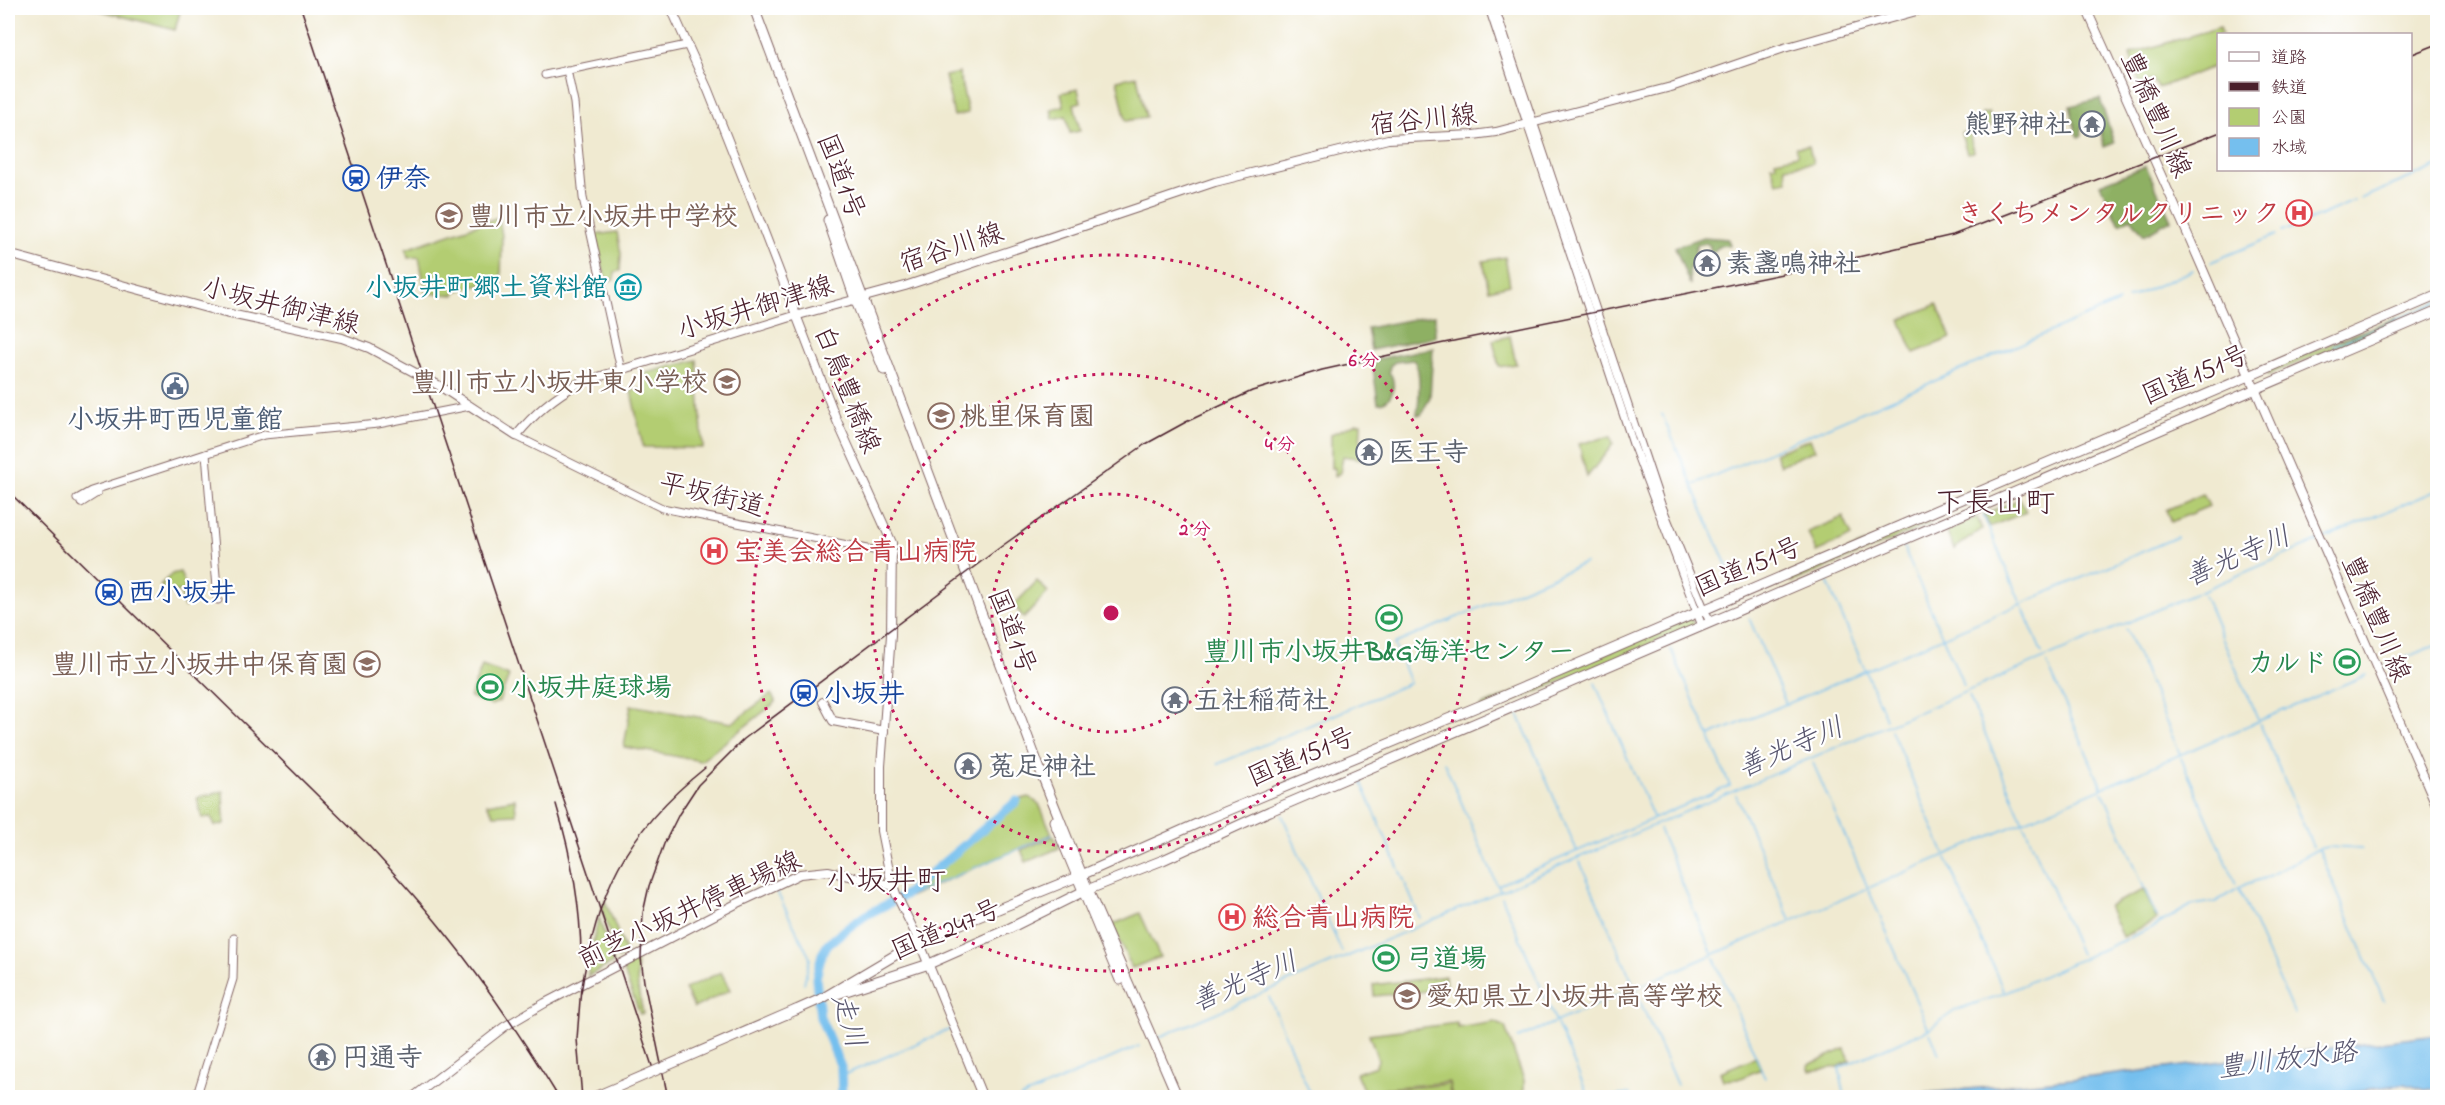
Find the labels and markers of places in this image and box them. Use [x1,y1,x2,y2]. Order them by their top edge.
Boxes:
place label: 熊野神社 [1964,107,2072,146]
temple icon: 熊野神社 [2077,109,2107,139]
place label: 伊奈 [376,161,430,200]
station icon: 伊奈 [341,163,371,193]
place label: きくちメンタルクリニック [1957,196,2280,235]
hospital icon: きくちメンタルクリニック [2284,198,2314,228]
place label: 豊川市立小坂井中学校 [468,199,738,238]
school or university icon: 豊川市立小坂井中学校 [434,201,464,231]
place label: 素盞鳴神社 [1726,246,1861,285]
temple icon: 素盞鳴神社 [1692,248,1722,278]
place label: 小坂井町郷土資料館 [365,270,608,309]
museum icon: 小坂井町郷土資料館 [613,272,643,302]
place label: 豊川市立小坂井東小学校 [411,365,708,404]
school or university icon: 豊川市立小坂井東小学校 [712,367,742,397]
public building icon: 小坂井町西児童館 [160,371,190,401]
place label: 桃里保育園 [960,399,1095,438]
school or university icon: 桃里保育園 [926,401,956,431]
place label: 小坂井町西児童館 [67,402,283,441]
place label: 医王寺 [1388,435,1469,474]
temple icon: 医王寺 [1354,437,1384,467]
place label: 宝美会総合青山病院 [734,534,977,573]
hospital icon: 宝美会総合青山病院 [699,536,729,566]
place label: 西小坂井 [128,575,236,614]
station icon: 西小坂井 [94,577,124,607]
centre of rings [1101,603,1121,623]
sports icon: 豊川市小坂井B&G海洋センター [1374,603,1404,633]
place label: 豊川市小坂井B&G海洋センター [1203,634,1575,673]
place label: カルド [2248,645,2328,684]
place label: 豊川市立小坂井中保育園 [51,647,348,686]
sports icon: カルド [2332,647,2362,677]
school or university icon: 豊川市立小坂井中保育園 [352,649,382,679]
place label: 小坂井庭球場 [510,670,672,709]
sports icon: 小坂井庭球場 [475,672,505,702]
place label: 小坂井 [824,676,905,715]
station icon: 小坂井 [789,678,819,708]
place label: 五社稲荷社 [1194,683,1329,722]
temple icon: 五社稲荷社 [1160,685,1190,715]
place label: 菟足神社 [988,749,1096,788]
temple icon: 菟足神社 [953,751,983,781]
place label: 総合青山病院 [1252,900,1414,939]
hospital icon: 総合青山病院 [1217,902,1247,932]
place label: 弓道場 [1406,941,1487,980]
sports icon: 弓道場 [1371,943,1401,973]
place label: 愛知県立小坂井高等学校 [1426,979,1723,1018]
school or university icon: 愛知県立小坂井高等学校 [1392,981,1422,1011]
place label: 円通寺 [342,1040,423,1079]
temple icon: 円通寺 [307,1042,337,1072]

